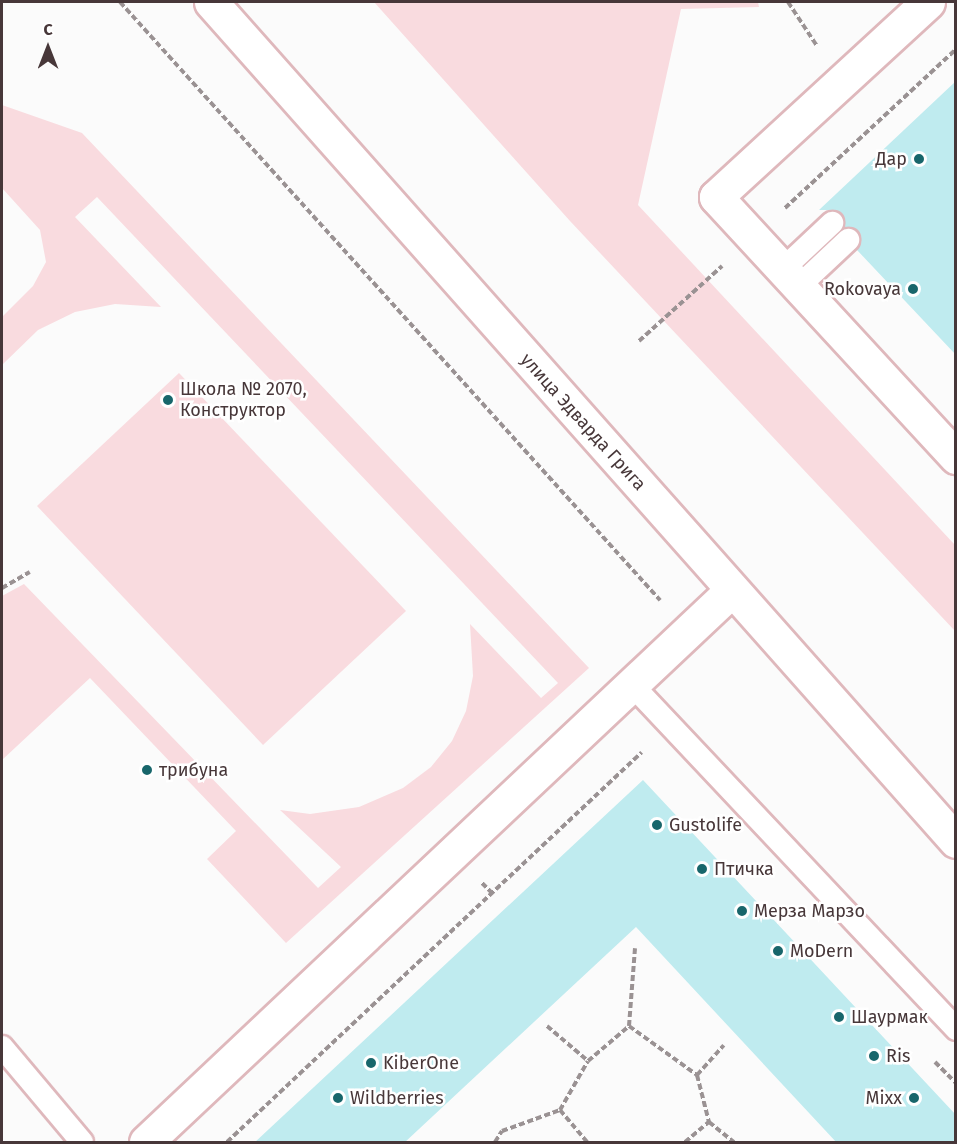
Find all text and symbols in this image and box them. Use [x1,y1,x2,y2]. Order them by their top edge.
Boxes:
north arrow [18,18,78,78]
text: С [43,20,53,39]
place label: Дар [876,148,907,170]
marker: Дар [912,152,926,166]
place label: Rokovaya [824,278,901,300]
marker: Rokovaya [906,282,920,296]
street label: улица Эдварда Грига [516,349,650,495]
place label: Школа № 2070, Конструктор [180,379,307,422]
marker: Школа № 2070, Конструктор [161,393,175,407]
place label: трибуна [159,759,228,781]
marker: трибуна [140,763,154,777]
place label: Gustolife [669,814,742,836]
marker: Gustolife [650,818,664,832]
place label: Птичка [714,858,774,880]
marker: Птичка [695,862,709,876]
place label: Мерза Марзо [754,900,865,922]
marker: Мерза Марзо [735,904,749,918]
place label: MoDern [790,940,853,962]
marker: MoDern [771,944,785,958]
place label: Шаурмак [851,1006,928,1028]
marker: Шаурмак [832,1010,846,1024]
place label: Ris [886,1045,910,1067]
marker: Ris [867,1049,881,1063]
place label: KiberOne [383,1052,459,1074]
marker: KiberOne [364,1056,378,1070]
place label: Wildberries [350,1087,444,1109]
place label: Mixx [865,1087,902,1109]
marker: Wildberries [331,1091,345,1105]
marker: Mixx [907,1091,921,1105]

